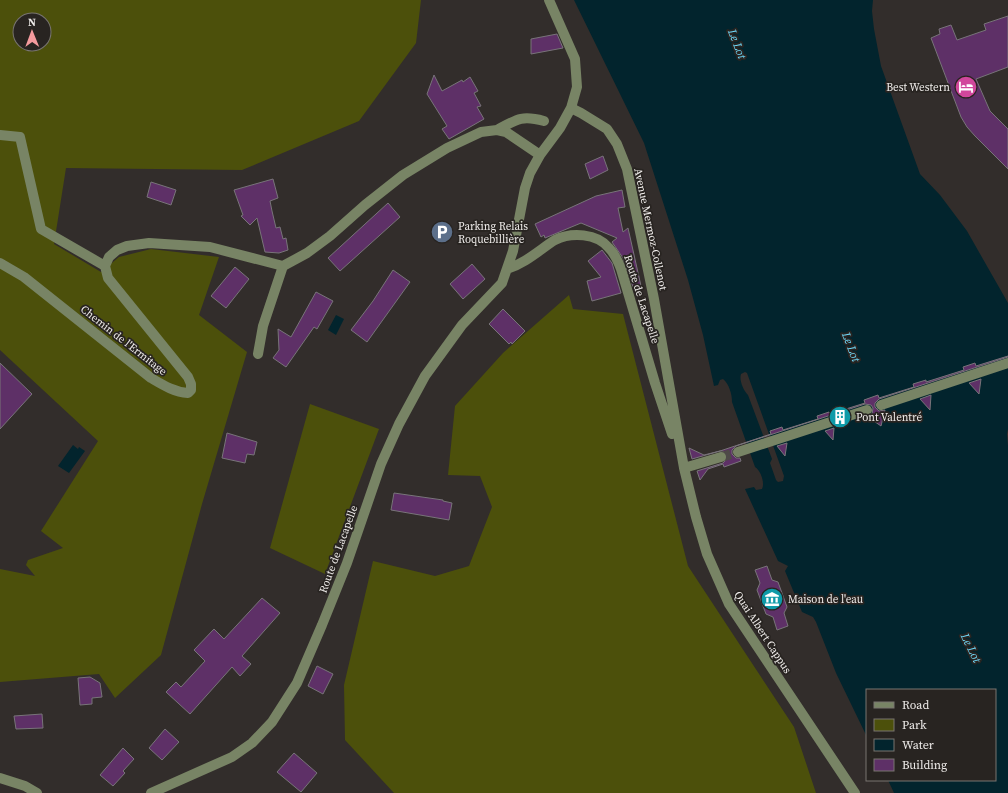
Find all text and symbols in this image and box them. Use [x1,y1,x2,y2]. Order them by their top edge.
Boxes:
north arrow [12,12,52,52]
text: N [28,15,36,30]
water label: Le Lot [724,26,750,62]
hotel icon: Best Western [953,74,979,100]
place label: Best Western [886,80,950,95]
street label: Avenue Mermoz-Collenot [630,167,671,292]
parking icon: Parking Relais Roquebillière [429,219,455,245]
place label: Parking Relais Roquebillière [458,219,528,247]
street label: Route de Lacapelle [620,253,663,346]
street label: Chemin de l'Ermitage [77,302,170,379]
water label: Le Lot [838,329,864,365]
building icon: Pont Valentré [827,404,853,430]
place label: Pont Valentré [856,410,922,425]
street label: Route de Lacapelle [316,503,361,595]
museum icon: Maison de l'eau [759,586,785,612]
street label: Quai Albert Cappus [730,588,795,676]
place label: Maison de l'eau [788,592,864,607]
water label: Le Lot [957,630,985,666]
legend [866,689,996,781]
text: Road [902,697,929,713]
text: Park [902,717,927,733]
text: Water [902,737,934,753]
text: Building [902,757,947,773]

